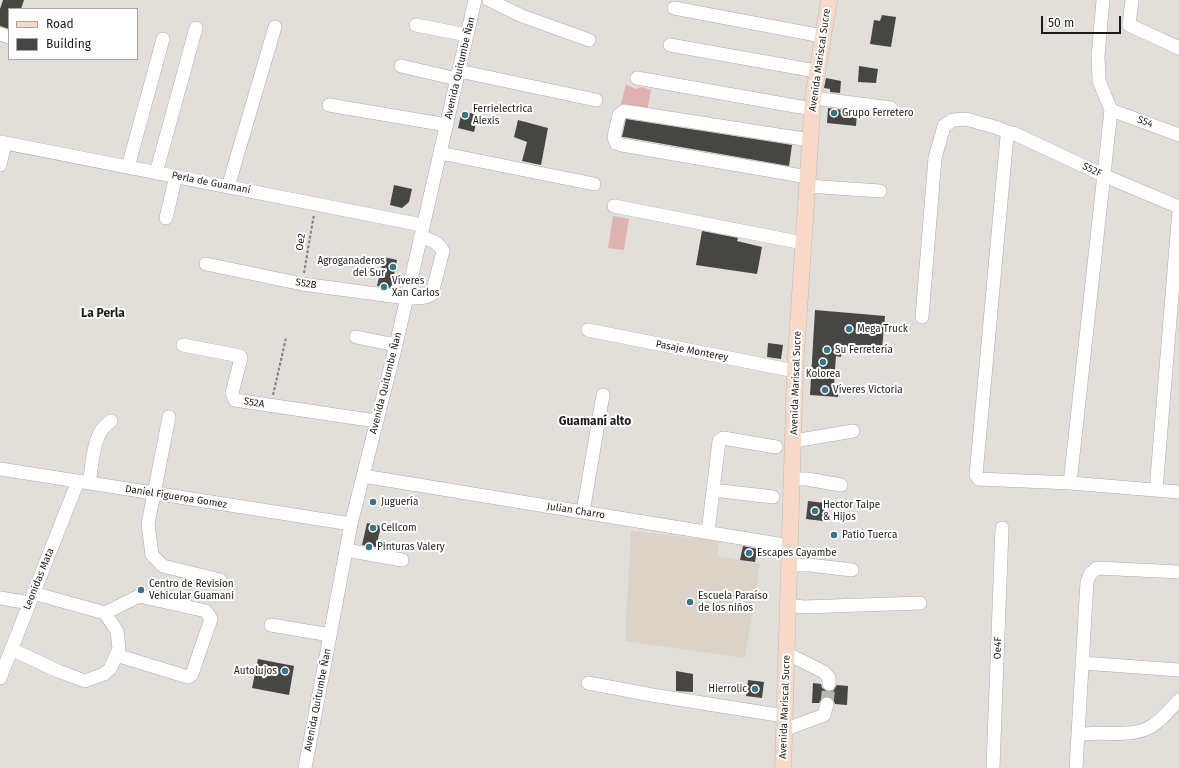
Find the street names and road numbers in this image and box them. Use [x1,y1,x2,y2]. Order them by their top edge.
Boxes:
street label: Avenida Mariscal Sucre [807,8,833,112]
street label: Avenida Quitumbe Ñan [442,16,478,120]
street label: S54 [1136,114,1154,130]
street label: S52F [1080,160,1104,180]
street label: Perla de Guamaní [171,169,251,197]
street label: Oe2 [294,233,308,251]
street label: S52B [295,276,317,292]
street label: Avenida Quitumbe Ñan [368,331,404,435]
street label: Avenida Mariscal Sucre [788,331,804,435]
street label: Pasaje Monterey [655,338,729,364]
street label: S52A [243,395,265,411]
street label: Daniel Figueroa Gomez [124,483,228,511]
street label: Julian Charro [546,500,606,522]
street label: Leonidas Mata [21,546,57,612]
street label: Oe4F [992,636,1004,660]
street label: Avenida Quitumbe Ñan [302,648,334,752]
street label: Avenida Mariscal Sucre [777,655,793,759]

